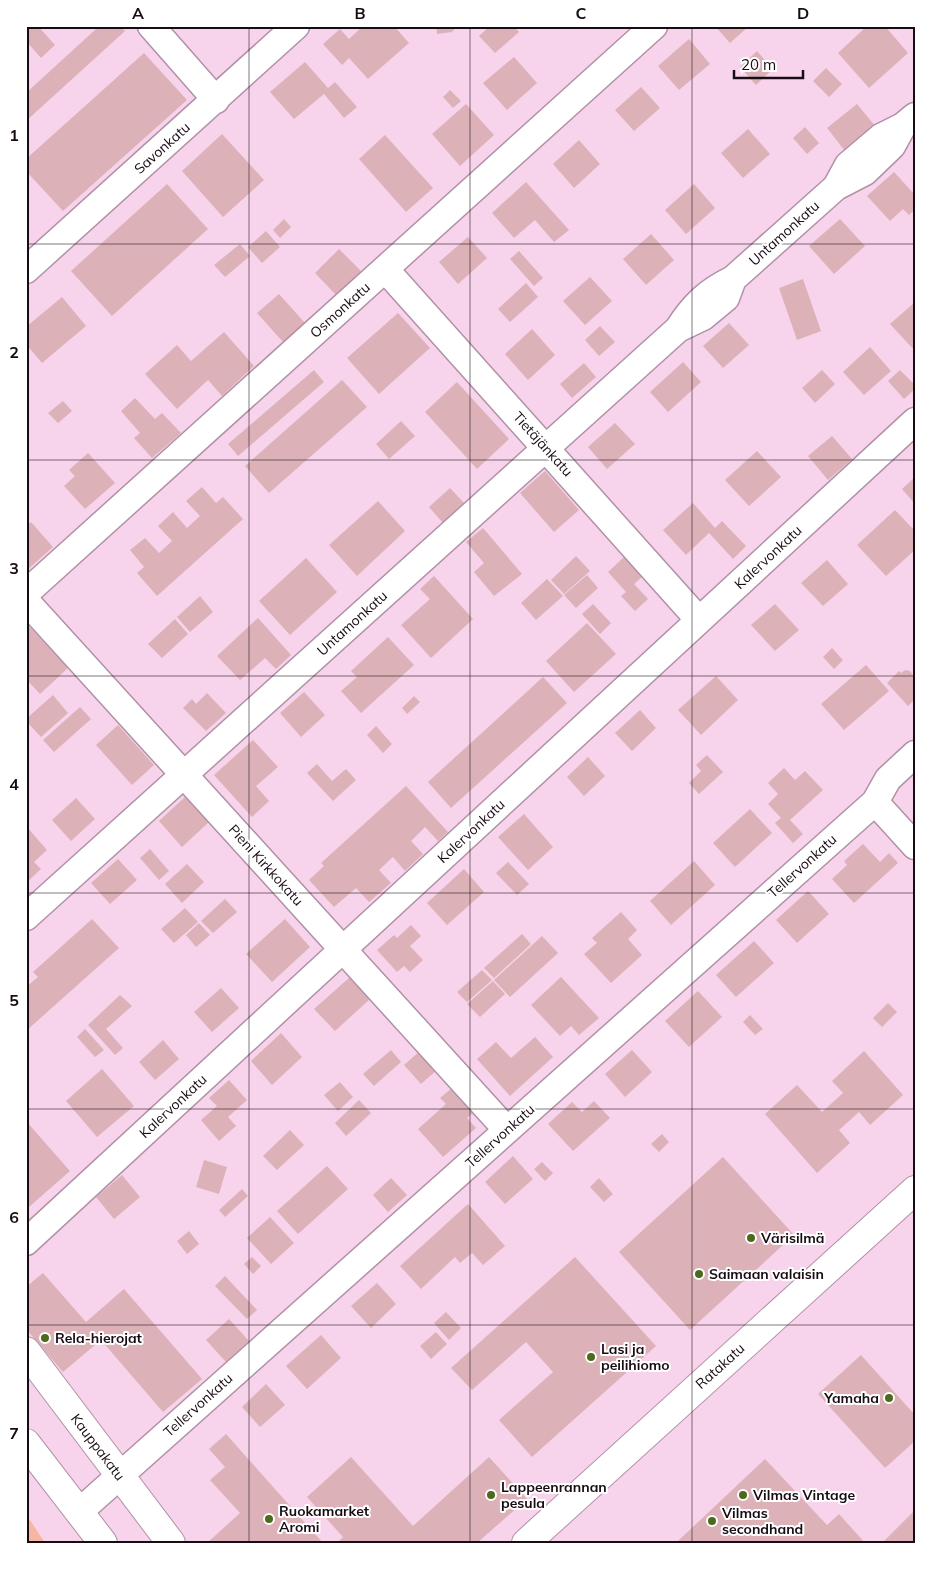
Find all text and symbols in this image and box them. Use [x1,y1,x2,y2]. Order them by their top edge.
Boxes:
text: A [132,3,144,23]
text: B [354,3,366,23]
text: C [576,3,587,23]
text: D [797,3,809,23]
scale bar [734,48,802,80]
text: 20 m [741,55,776,74]
street label: Savonkatu [130,118,194,178]
text: 1 [9,125,19,145]
street label: Untamonkatu [745,197,823,269]
street label: Osmonkatu [306,278,374,342]
text: 2 [9,342,19,362]
street label: Tietäjänkatu [509,408,577,480]
street label: Kalervonkatu [730,521,806,593]
text: 3 [9,558,19,578]
street label: Untamonkatu [313,587,391,659]
text: 4 [9,774,19,794]
street label: Kalervonkatu [433,795,509,867]
street label: Pieni Kirkkokatu [225,821,307,909]
street label: Tellervonkatu [764,830,840,902]
text: 5 [9,990,19,1010]
street label: Kalervonkatu [135,1070,211,1142]
street label: Tellervonkatu [462,1100,538,1172]
text: 6 [9,1207,19,1227]
place label: Värisilmä [760,1229,825,1247]
marker: Värisilmä [745,1232,757,1244]
place label: Saimaan valaisin [709,1265,824,1283]
marker: Saimaan valaisin [693,1268,705,1280]
place label: Rela-hierojat [55,1329,143,1347]
marker: Rela-hierojat [39,1332,51,1344]
street label: Ratakatu [692,1339,748,1393]
place label: Lasi ja peilihiomo [601,1340,670,1374]
marker: Lasi ja peilihiomo [585,1351,597,1363]
street label: Tellervonkatu [160,1369,236,1441]
place label: Yamaha [823,1389,879,1407]
marker: Yamaha [883,1392,895,1404]
street label: Kauppakatu [67,1410,129,1484]
text: 7 [9,1423,19,1443]
place label: Lappeenrannan pesula [501,1478,607,1512]
place label: Vilmas Vintage [752,1486,855,1504]
marker: Lappeenrannan pesula [485,1489,497,1501]
marker: Vilmas Vintage [737,1489,749,1501]
place label: Ruokamarket Aromi [279,1502,370,1536]
place label: Vilmas secondhand [721,1504,803,1538]
marker: Ruokamarket Aromi [263,1513,275,1525]
marker: Vilmas secondhand [706,1515,718,1527]

